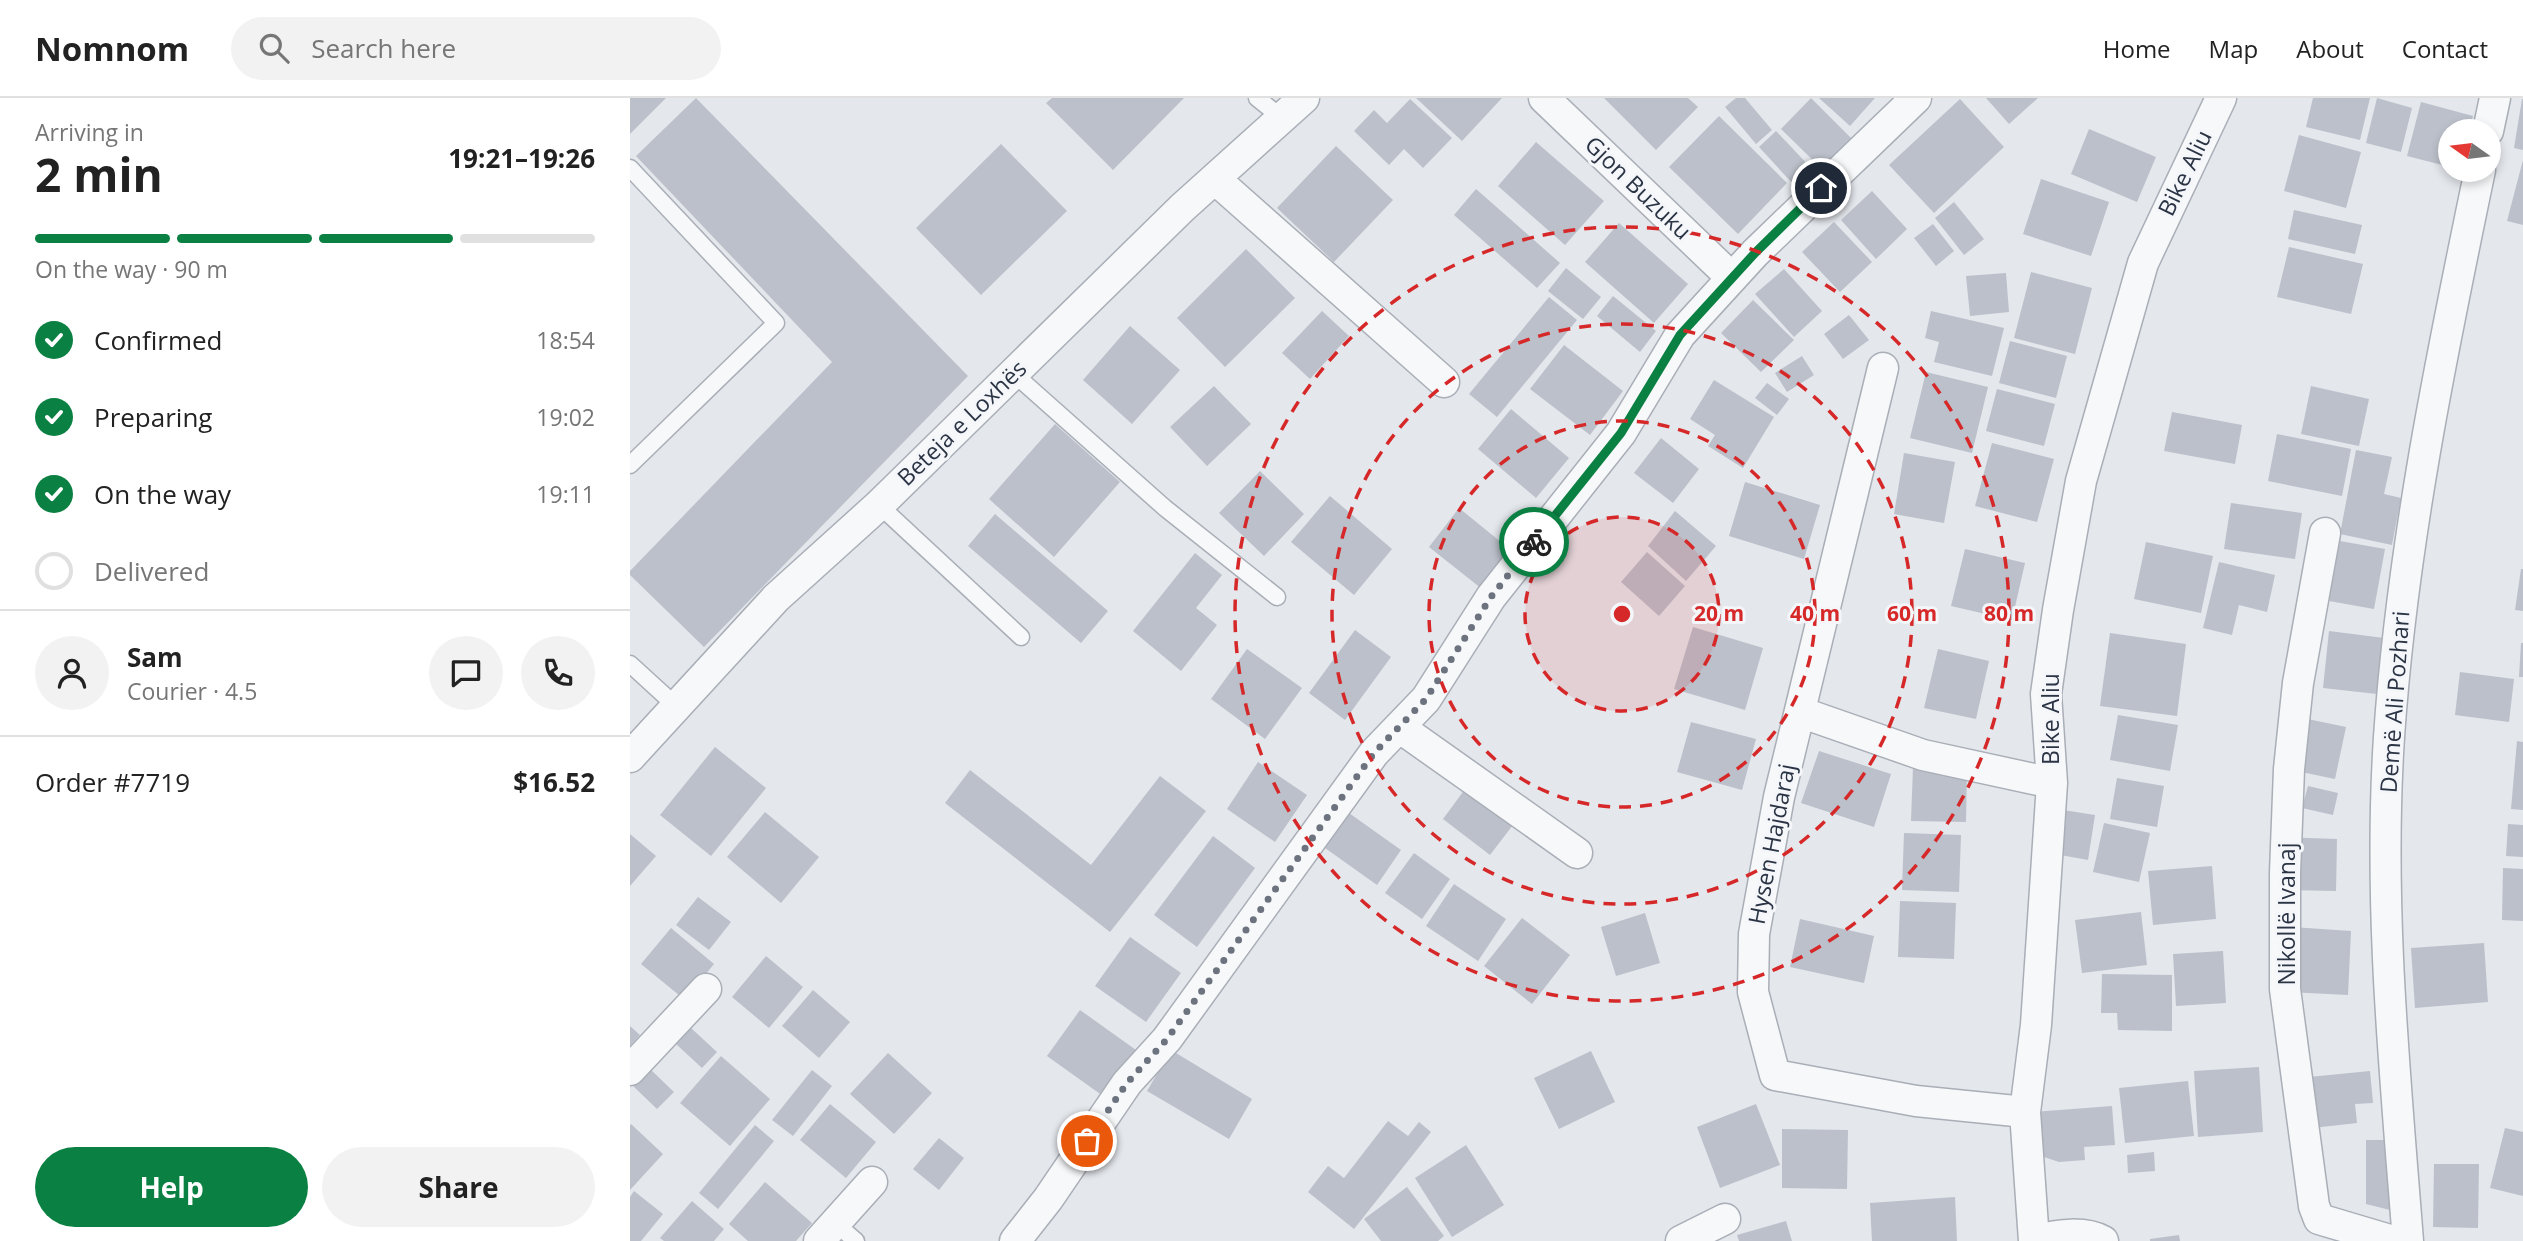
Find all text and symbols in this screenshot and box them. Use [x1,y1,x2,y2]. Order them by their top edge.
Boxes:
search box [231,17,721,80]
text: Nomnom [35,26,189,71]
icon: search [255,29,293,67]
text: Search here [311,30,456,66]
text: Home [2103,32,2171,65]
text: Map [2209,32,2258,65]
text: About [2296,32,2364,65]
text: Contact [2402,32,2488,65]
text: Arriving in [35,116,144,148]
north arrow [2438,119,2501,182]
map controls [2438,119,2501,182]
street label: Bike Aliu [2150,124,2219,221]
street label: Gjon Buzuku [1578,128,1699,246]
text: 19:21–19:26 [448,140,595,176]
text: 2 min [35,143,163,205]
pin [1791,158,1851,218]
icon: home [1802,169,1840,207]
text: On the way · 90 m [35,253,228,285]
icon: check [35,321,73,359]
text: Confirmed [94,322,222,358]
text: 18:54 [536,324,595,356]
street label: Beteja e Loxhës [890,352,1033,492]
icon: check [35,398,73,436]
text: Preparing [94,399,212,435]
text: 19:02 [536,401,595,433]
icon: check [35,475,73,513]
text: On the way [94,476,231,512]
text: 19:11 [536,478,595,510]
courier [1499,507,1569,577]
icon: bike [1515,523,1553,561]
text: Delivered [94,553,209,589]
text: 20 m [1694,599,1744,627]
text: 40 m [1790,599,1840,627]
text: 60 m [1887,599,1937,627]
text: 80 m [1984,599,2034,627]
centre of rings [1610,602,1634,626]
street label: Demë Ali Pozhari [2372,610,2416,794]
button: person [35,636,109,710]
button: chat [429,636,503,710]
button: phone [521,636,595,710]
text: Sam [127,639,183,675]
street label: Bike Aliu [2034,673,2066,765]
text: Courier · 4.5 [127,675,257,707]
street label: Hysen Hajdaraj [1740,761,1802,927]
text: Order #7719 [35,764,190,800]
text: $16.52 [513,764,595,800]
street label: Nikollë Ivanaj [2270,843,2302,985]
pin [1057,1111,1117,1171]
icon: bag [1068,1122,1106,1160]
button: Help [35,1147,308,1227]
button: Share [322,1147,595,1227]

